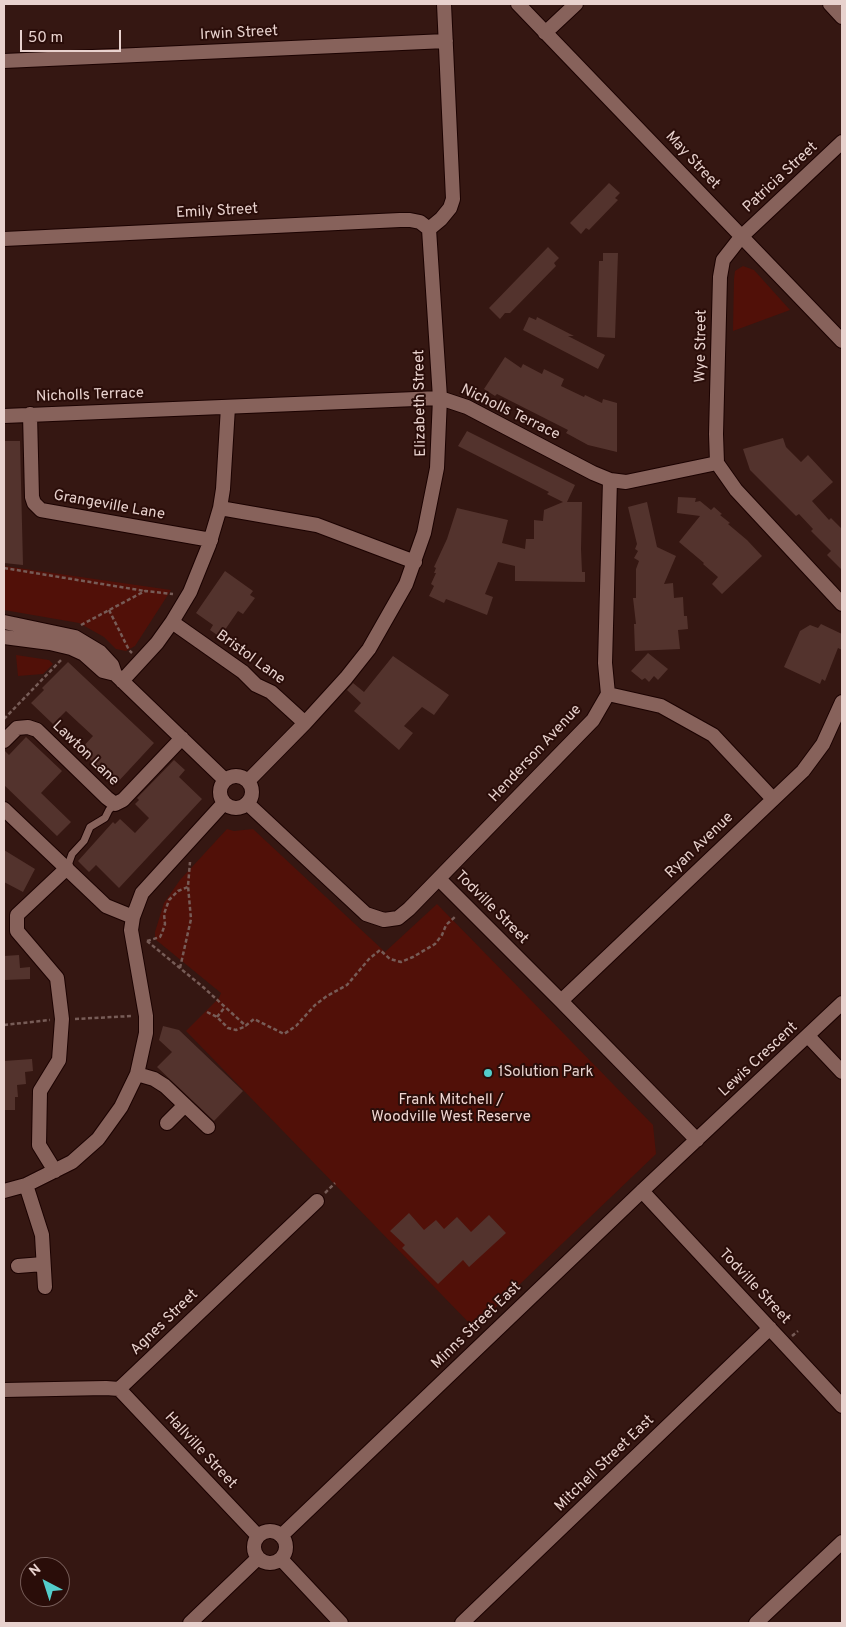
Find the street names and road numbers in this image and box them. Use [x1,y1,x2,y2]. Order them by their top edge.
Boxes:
street label: Irwin Street [200,23,278,45]
street label: May Street [661,128,723,194]
street label: Patricia Street [740,139,822,217]
street label: Emily Street [176,201,258,223]
street label: Wye Street [692,309,712,383]
street label: Elizabeth Street [411,349,431,457]
street label: Nicholls Terrace [457,381,563,445]
street label: Nicholls Terrace [36,385,144,407]
street label: Grangeville Lane [52,487,166,525]
street label: Bristol Lane [212,627,288,689]
street label: Henderson Avenue [486,701,586,807]
street label: Lawton Lane [48,718,122,790]
street label: Ryan Avenue [662,809,738,883]
street label: Todville Street [450,867,532,949]
street label: Lewis Crescent [716,1019,802,1101]
street label: Todville Street [714,1246,794,1328]
street label: Minns Street East [428,1279,526,1373]
street label: Agnes Street [127,1286,203,1360]
street label: Hallville Street [160,1409,240,1493]
street label: Mitchell Street East [552,1412,658,1516]

